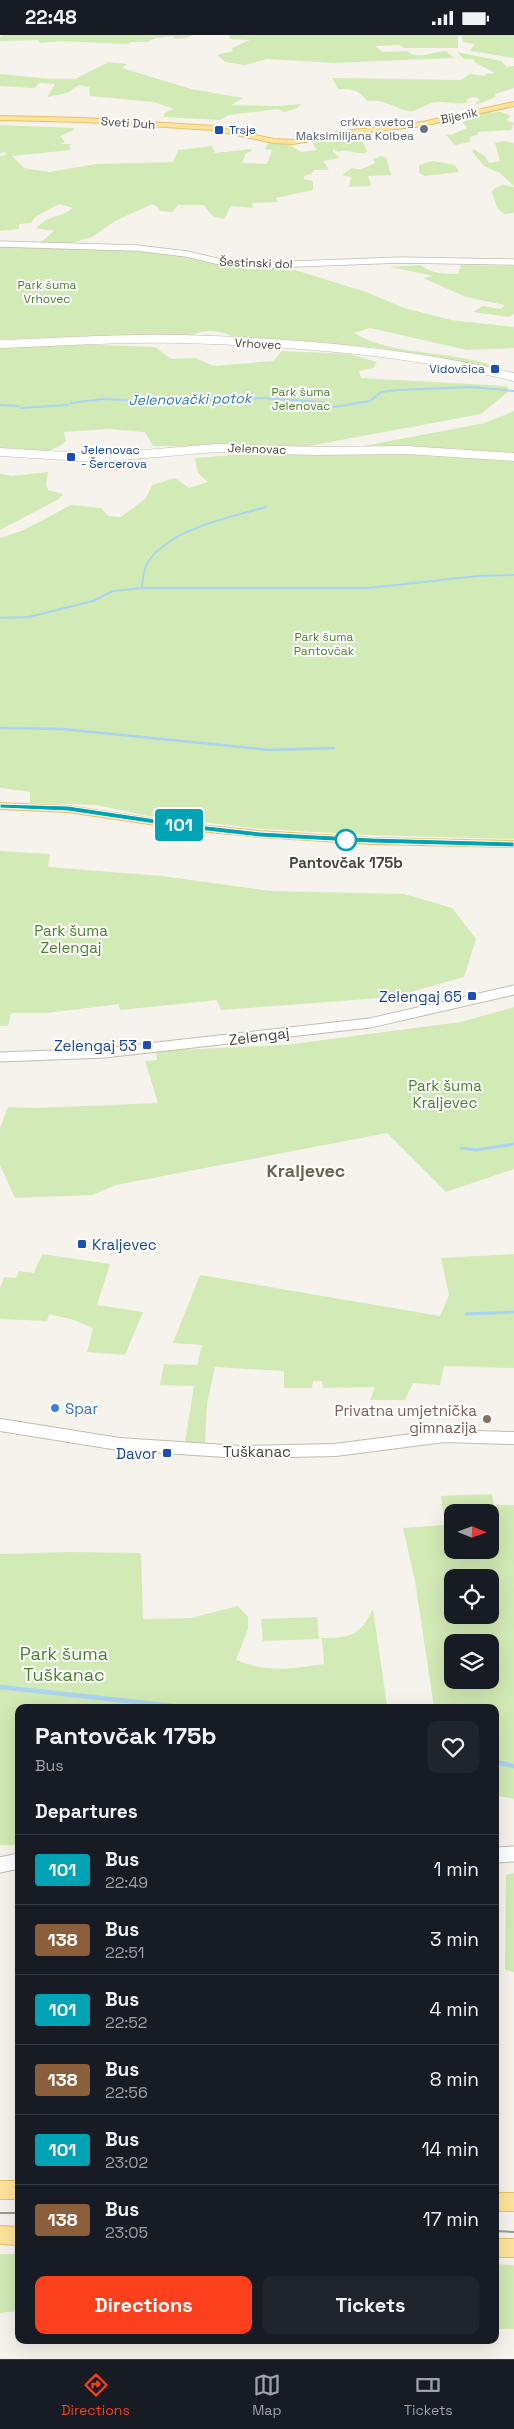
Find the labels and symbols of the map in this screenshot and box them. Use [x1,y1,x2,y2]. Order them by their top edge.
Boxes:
street label: Bijenik [439,104,480,128]
street label: Sveti Duh [100,113,156,133]
place label: crkva svetog Maksimilijana Kolbea [296,114,414,144]
place label: Trsje [229,122,256,138]
marker: crkva svetog Maksimilijana Kolbea [418,123,430,135]
marker: Trsje [213,124,225,136]
street label: Šestinski dol [219,254,293,272]
park label: Park šuma Vrhovec [18,277,77,307]
street label: Vrhovec [234,335,282,353]
place label: Vidovčica [429,361,485,377]
marker: Vidovčica [489,363,501,375]
park label: Park šuma Jelenovac [272,384,331,414]
water label: Jelenovački potok [128,389,253,409]
street label: Jelenovac [227,440,287,458]
place label: Jelenovac - Šercerova [81,442,147,472]
marker: Jelenovac - Šercerova [65,451,77,463]
park label: Park šuma Pantovčak [294,629,355,659]
line badge: 101 [150,809,208,841]
marker: Pantovčak 175b [335,829,357,851]
place label: Pantovčak 175b [289,853,403,872]
park label: Park šuma Zelengaj [34,921,108,957]
place label: Zelengaj 65 [379,987,462,1006]
marker: Zelengaj 65 [466,990,478,1002]
street label: Zelengaj [228,1023,290,1049]
place label: Zelengaj 53 [54,1036,137,1055]
marker: Zelengaj 53 [141,1039,153,1051]
park label: Park šuma Kraljevec [408,1076,482,1112]
district label: Kraljevec [267,1159,345,1182]
place label: Kraljevec [92,1235,157,1254]
marker: Kraljevec [76,1238,88,1250]
place label: Spar [65,1399,98,1418]
place label: Privatna umjetnička gimnazija [334,1401,477,1437]
marker: Spar [49,1402,61,1414]
marker: Privatna umjetnička gimnazija [481,1413,493,1425]
street label: Tuškanac [223,1442,291,1461]
place label: Davor [116,1444,157,1463]
marker: Davor [161,1447,173,1459]
north arrow [444,1504,499,1559]
park label: Park šuma Tuškanac [20,1642,108,1686]

